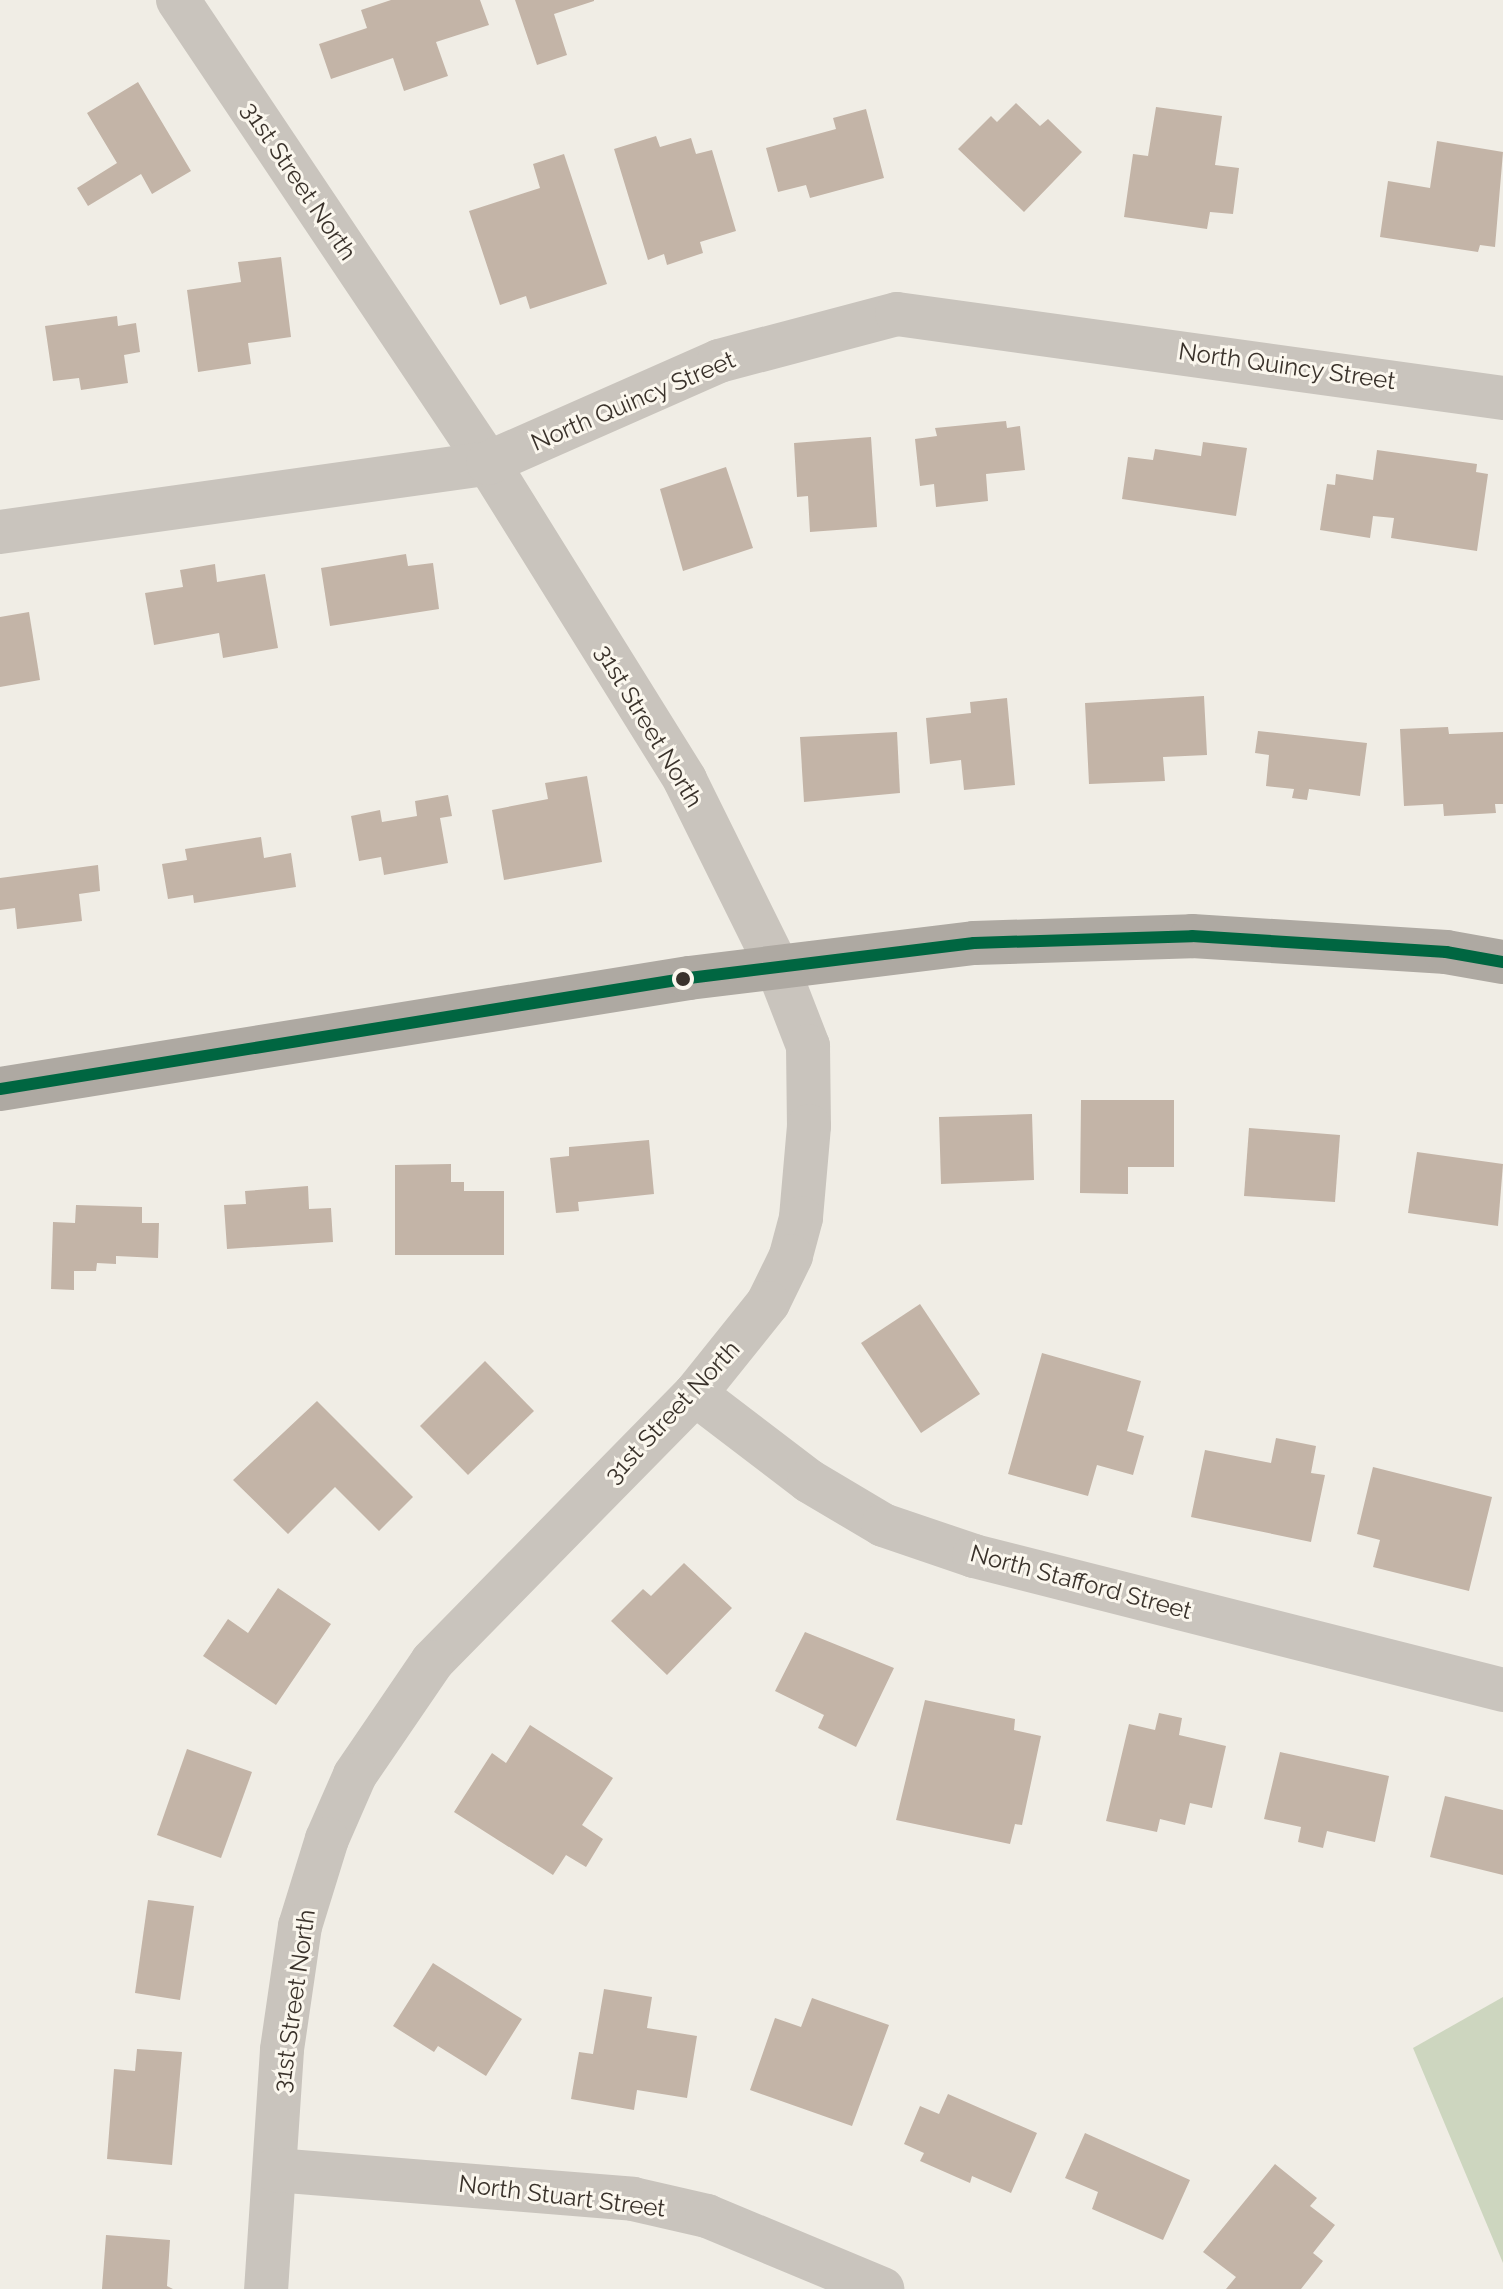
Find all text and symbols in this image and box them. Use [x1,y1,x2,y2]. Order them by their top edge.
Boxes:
street label: 31st Street North [235,96,363,266]
street label: North Quincy Street [1176,336,1398,396]
street label: North Quincy Street [526,345,740,457]
street label: 31st Street North [589,639,709,813]
unlabelled marker [675,971,691,987]
street label: 31st Street North [599,1335,745,1489]
street label: North Stafford Street [967,1539,1195,1625]
street label: 31st Street North [267,1908,321,2094]
street label: North Stuart Street [457,2169,667,2223]

